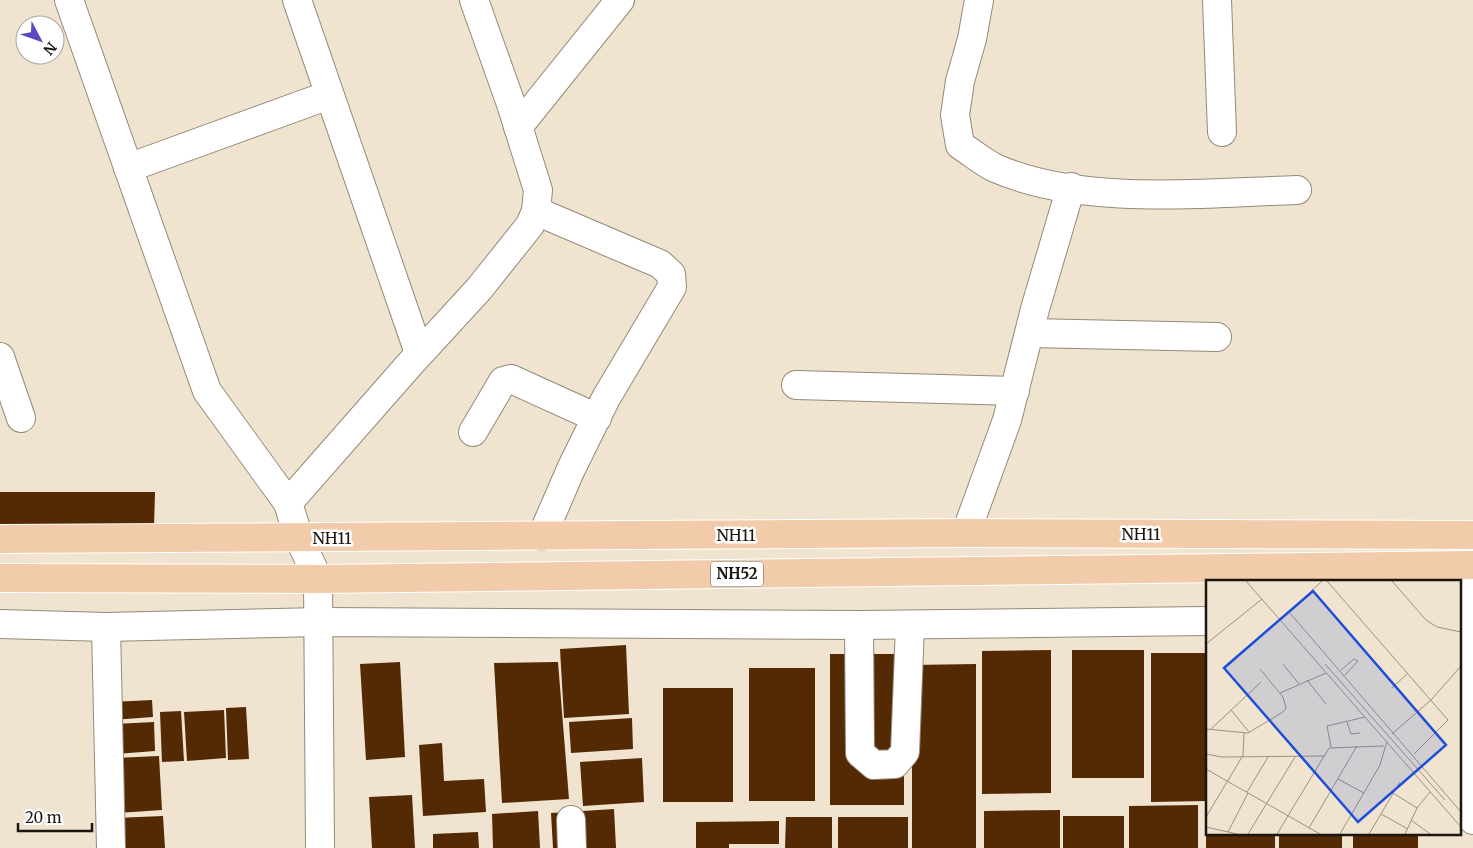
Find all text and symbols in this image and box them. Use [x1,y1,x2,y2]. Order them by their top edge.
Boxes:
north arrow [15,15,65,65]
text: N [39,38,60,59]
street label: NH11 [1121,524,1161,544]
street label: NH11 [716,525,756,545]
street label: NH11 [312,528,352,548]
road number: NH52 [711,562,763,586]
inset map [1206,580,1460,836]
scale bar [18,800,91,832]
text: 20 m [25,808,62,827]

